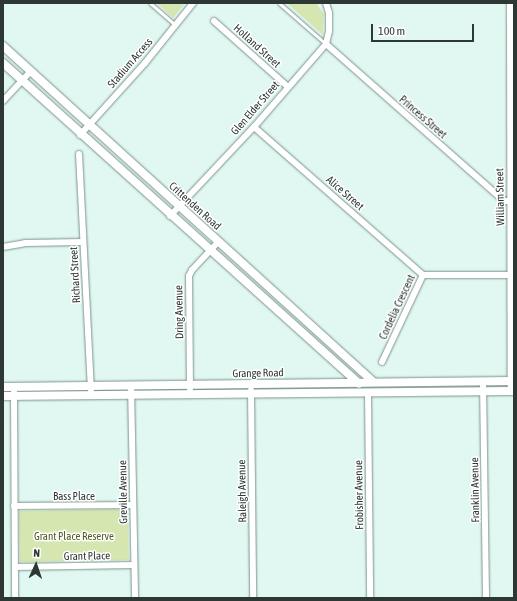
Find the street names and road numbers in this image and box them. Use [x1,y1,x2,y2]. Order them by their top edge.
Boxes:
street label: Holland Street [231,21,283,71]
street label: Stadium Access [105,35,155,91]
street label: Glen Elder Street [228,78,282,138]
street label: Princess Street [396,93,450,141]
street label: William Street [493,168,507,226]
street label: Alice Street [323,173,367,213]
street label: Crittenden Road [166,179,224,233]
street label: Richard Street [67,246,83,304]
street label: Cordelia Crescent [376,272,418,342]
street label: Dring Avenue [172,285,186,339]
street label: Grange Road [232,366,284,380]
street label: Franklin Avenue [468,457,482,523]
street label: Raleigh Avenue [235,459,249,523]
street label: Greville Avenue [116,460,130,524]
street label: Frobisher Avenue [352,460,366,530]
street label: Bass Place [53,489,95,503]
street label: Grant Place [64,549,110,563]

